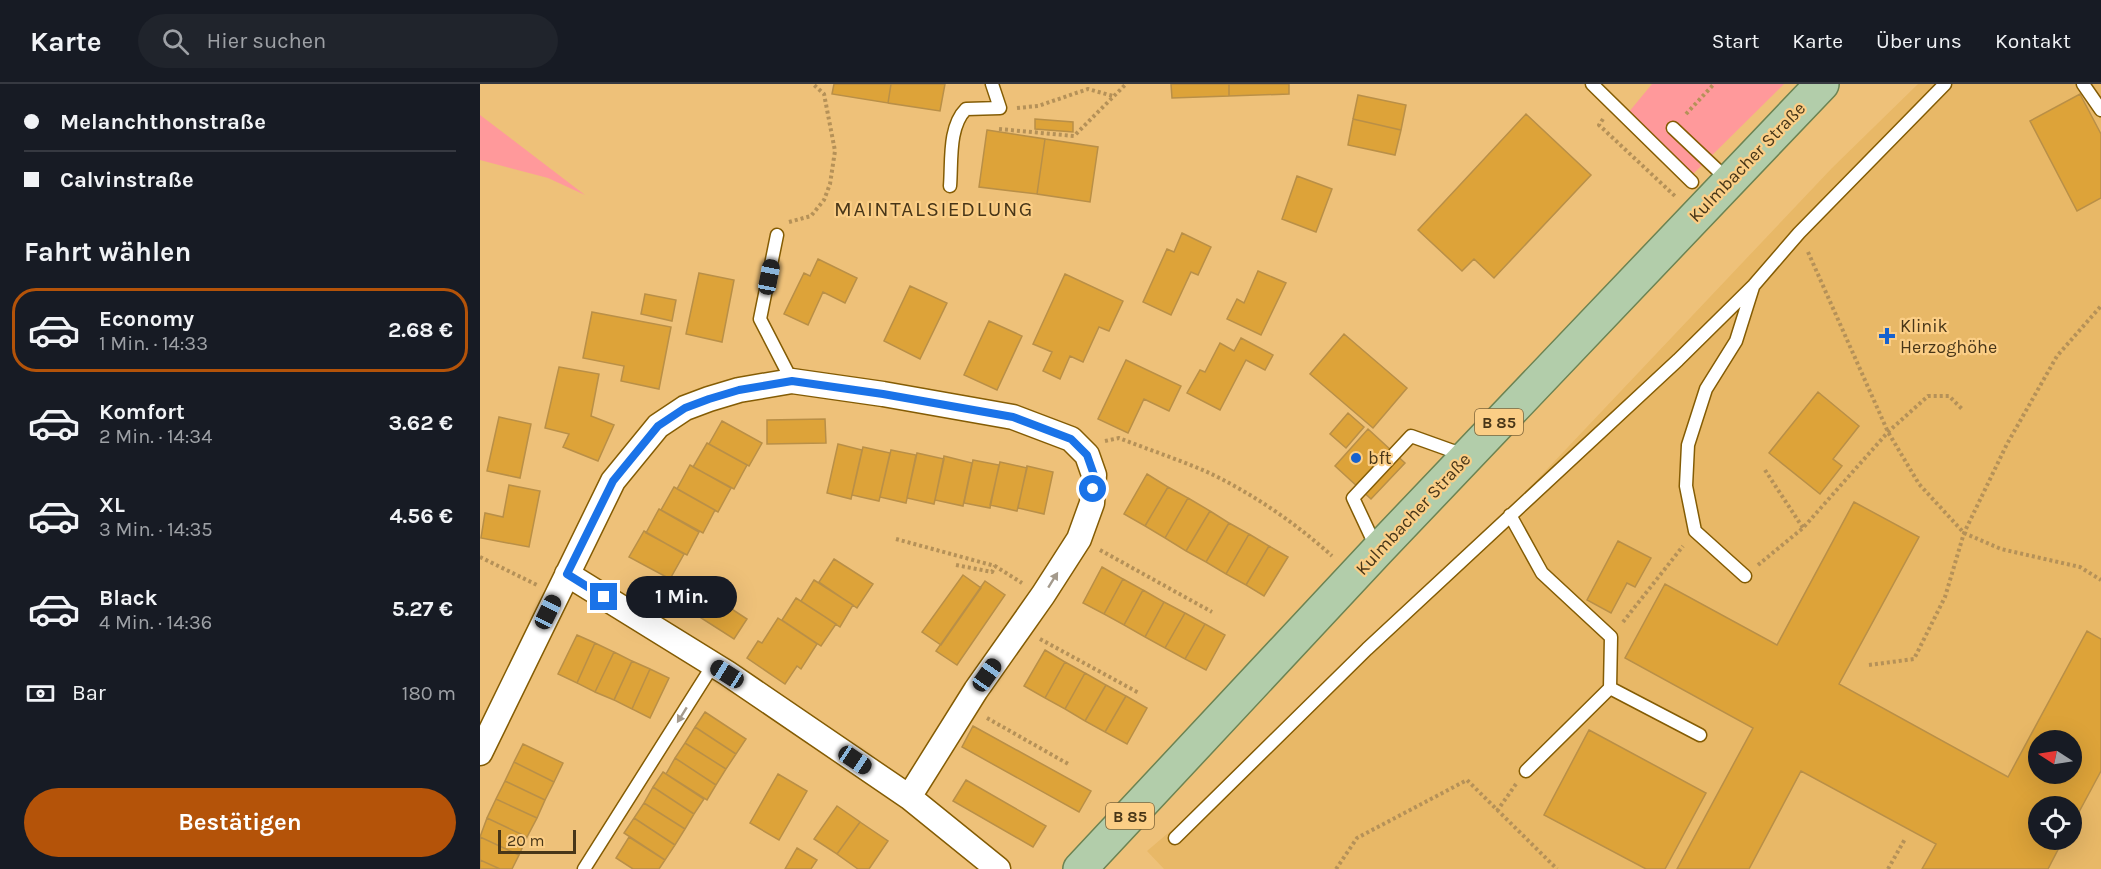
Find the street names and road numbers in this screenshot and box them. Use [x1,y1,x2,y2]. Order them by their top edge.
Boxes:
street label: Kulmbacher Straße [1684,97,1810,227]
road number: B 85 [1475,409,1523,435]
street label: Kulmbacher Straße [1351,448,1475,580]
road number: B 85 [1106,803,1154,829]

